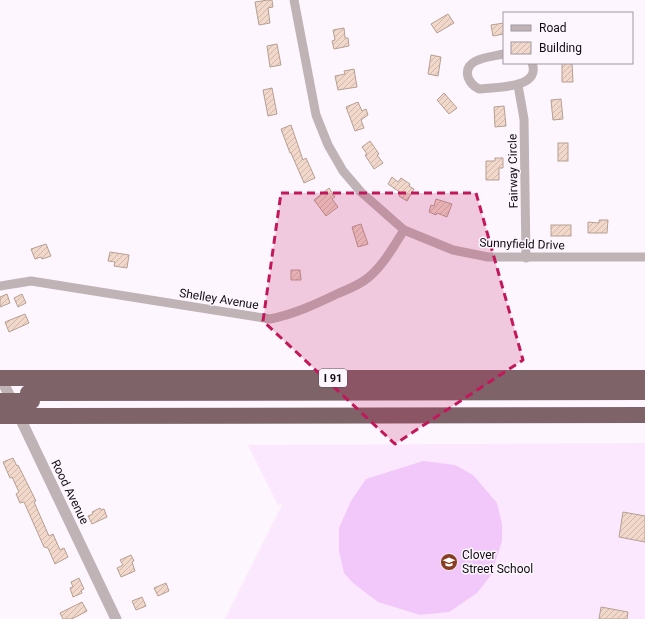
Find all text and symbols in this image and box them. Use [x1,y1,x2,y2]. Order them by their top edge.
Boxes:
legend [503,12,633,64]
text: Road [539,21,567,35]
text: Building [539,41,582,55]
street label: Fairway Circle [505,134,521,208]
street label: Sunnyfield Drive [479,236,565,252]
street label: Shelley Avenue [178,286,260,312]
road number: I 91 [319,369,347,387]
street label: Rood Avenue [48,457,92,527]
place label: Clover Street School [462,548,533,576]
school or university icon: Clover Street School [439,552,459,572]

